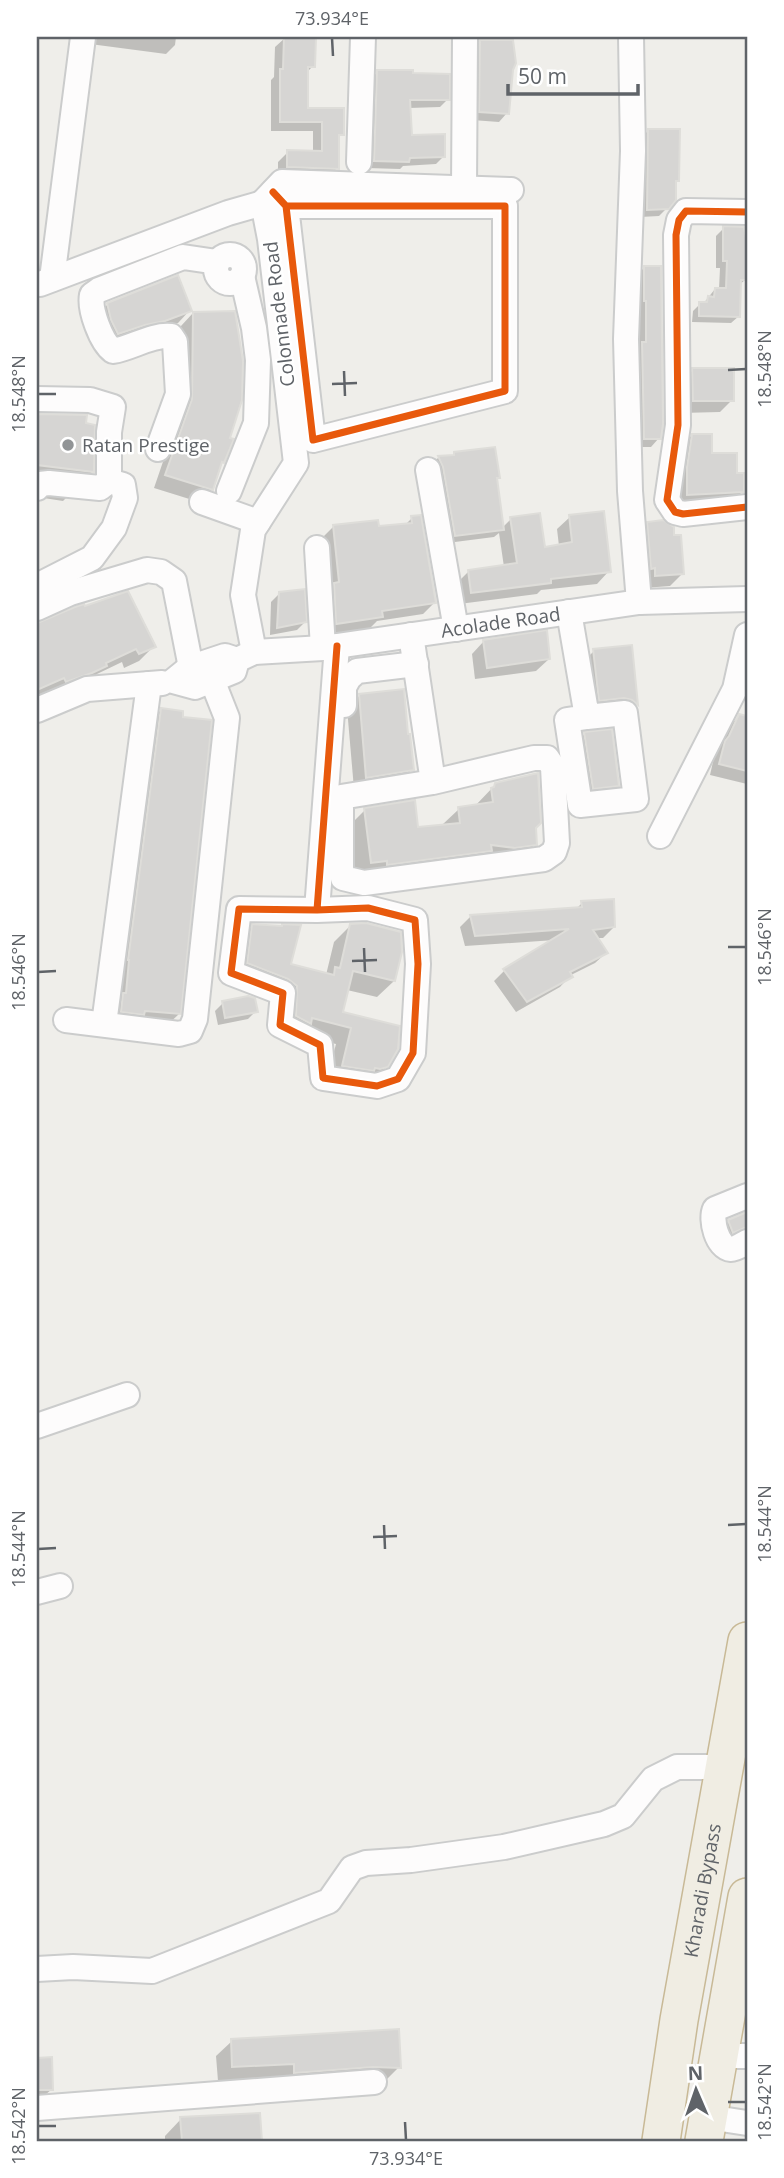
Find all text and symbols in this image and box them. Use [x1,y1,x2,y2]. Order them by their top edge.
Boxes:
text: 73.934°E [295,6,369,30]
scale bar [508,52,637,96]
text: 50 m [518,62,567,90]
street label: Colonnade Road [257,240,301,388]
text: 18.548°N [752,330,776,408]
text: 18.548°N [6,355,30,433]
place label: Ratan Prestige [82,432,210,458]
marker: Ratan Prestige [60,437,76,453]
street label: Acolade Road [439,601,562,644]
text: 18.546°N [752,908,776,986]
text: 18.546°N [6,933,30,1011]
text: 18.544°N [752,1485,776,1563]
text: 18.544°N [6,1510,30,1588]
street label: Kharadi Bypass [677,1821,727,1959]
north arrow [662,2056,732,2126]
text: N [687,2060,704,2086]
text: 18.542°N [752,2063,776,2141]
text: 18.542°N [6,2087,30,2165]
text: 73.934°E [369,2146,443,2170]

